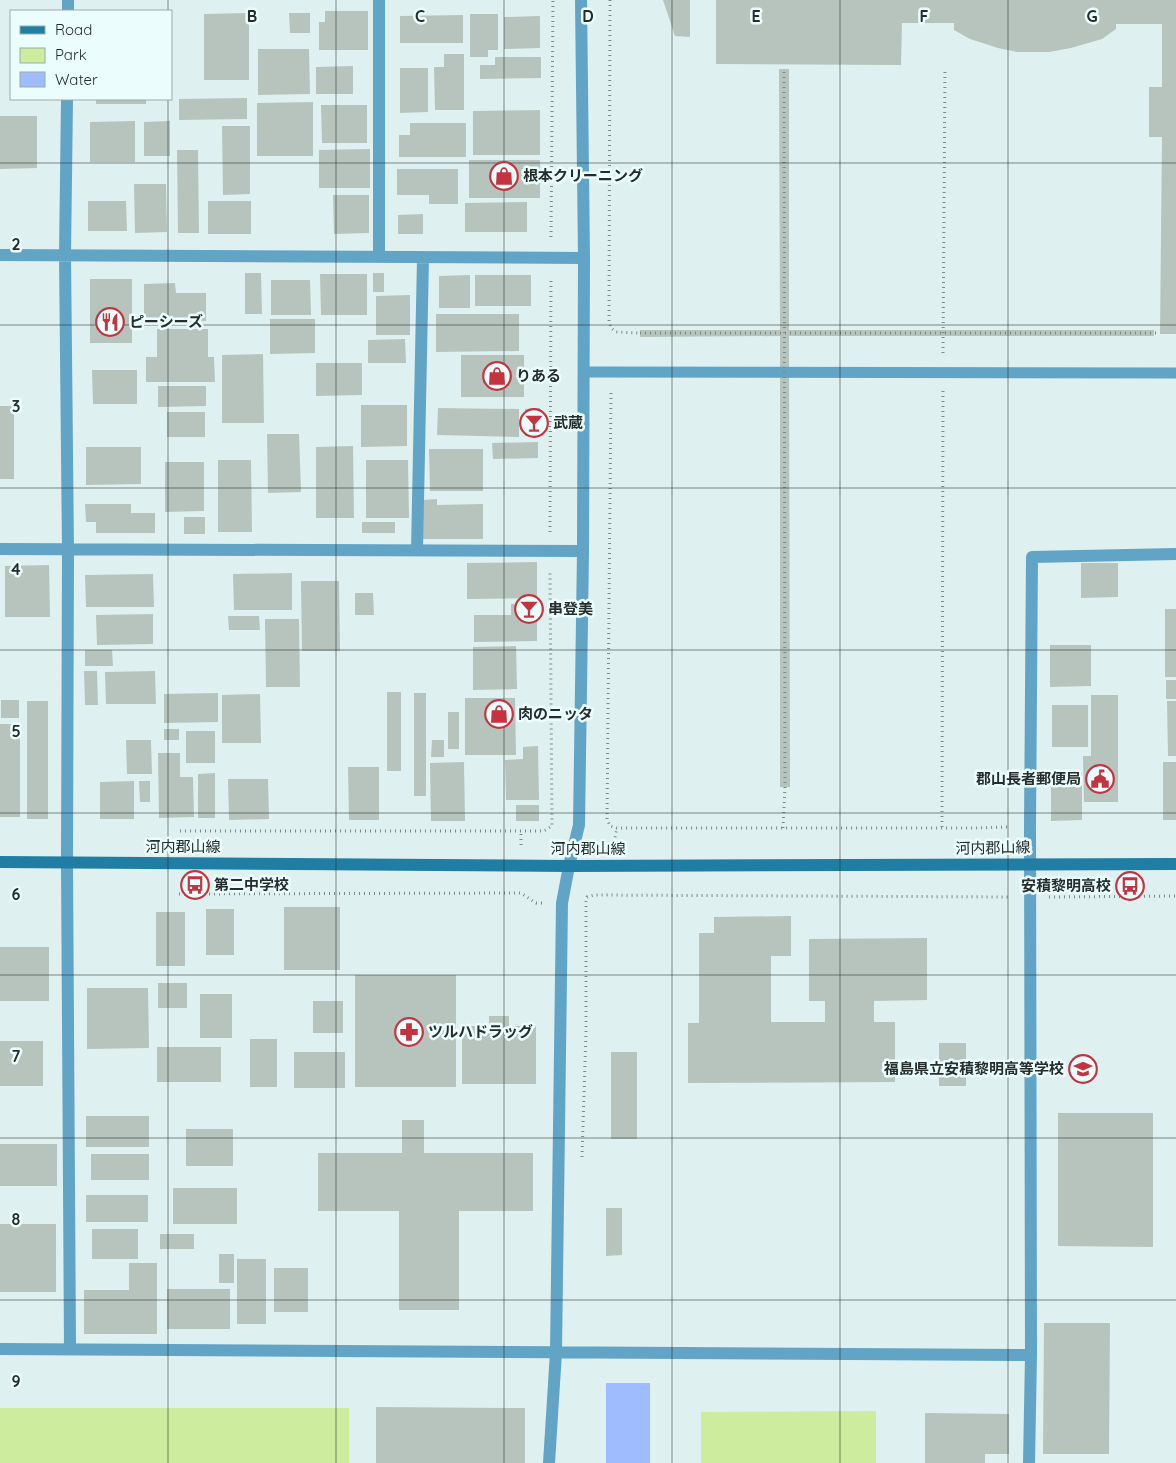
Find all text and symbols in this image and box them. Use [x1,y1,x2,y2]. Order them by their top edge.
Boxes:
text: B [247,6,257,26]
text: C [415,6,425,26]
text: D [582,6,594,26]
text: E [751,6,761,26]
text: F [920,6,929,26]
text: G [1086,6,1098,26]
legend [10,10,172,100]
text: Road [55,20,92,39]
text: Park [55,45,87,64]
text: Water [55,70,98,89]
shop icon: 根本クリーニング [489,161,519,191]
place label: 根本クリーニング [523,166,643,185]
text: 2 [11,234,21,254]
restaurant icon: ピーシーズ [95,307,125,337]
place label: ピーシーズ [129,312,203,331]
shop icon: りある [482,361,512,391]
place label: りある [516,366,561,385]
text: 3 [12,396,20,416]
bar icon: 武蔵 [519,408,549,438]
place label: 武蔵 [553,413,583,432]
text: 4 [11,559,21,579]
bar icon: 串登美 [514,594,544,624]
place label: 串登美 [548,599,593,618]
shop icon: 肉のニッタ [484,699,514,729]
place label: 肉のニッタ [518,704,593,723]
text: 5 [11,721,21,741]
public building icon: 郡山長者郵便局 [1085,764,1115,794]
place label: 郡山長者郵便局 [976,769,1081,788]
street label: 河内郡山線 [145,837,221,856]
street label: 河内郡山線 [955,837,1031,858]
street label: 河内郡山線 [550,839,626,858]
bus stop icon: 第二中学校 [180,870,210,900]
bus stop icon: 安積黎明高校 [1115,871,1145,901]
place label: 第二中学校 [214,875,289,894]
place label: 安積黎明高校 [1021,876,1111,895]
text: 6 [12,884,21,904]
pharmacy icon: ツルハドラッグ [394,1017,424,1047]
place label: ツルハドラッグ [428,1022,533,1041]
text: 7 [12,1046,21,1066]
school or university icon: 福島県立安積黎明高等学校 [1068,1054,1098,1084]
place label: 福島県立安積黎明高等学校 [883,1059,1064,1078]
text: 8 [12,1209,21,1229]
text: 9 [11,1371,21,1391]

